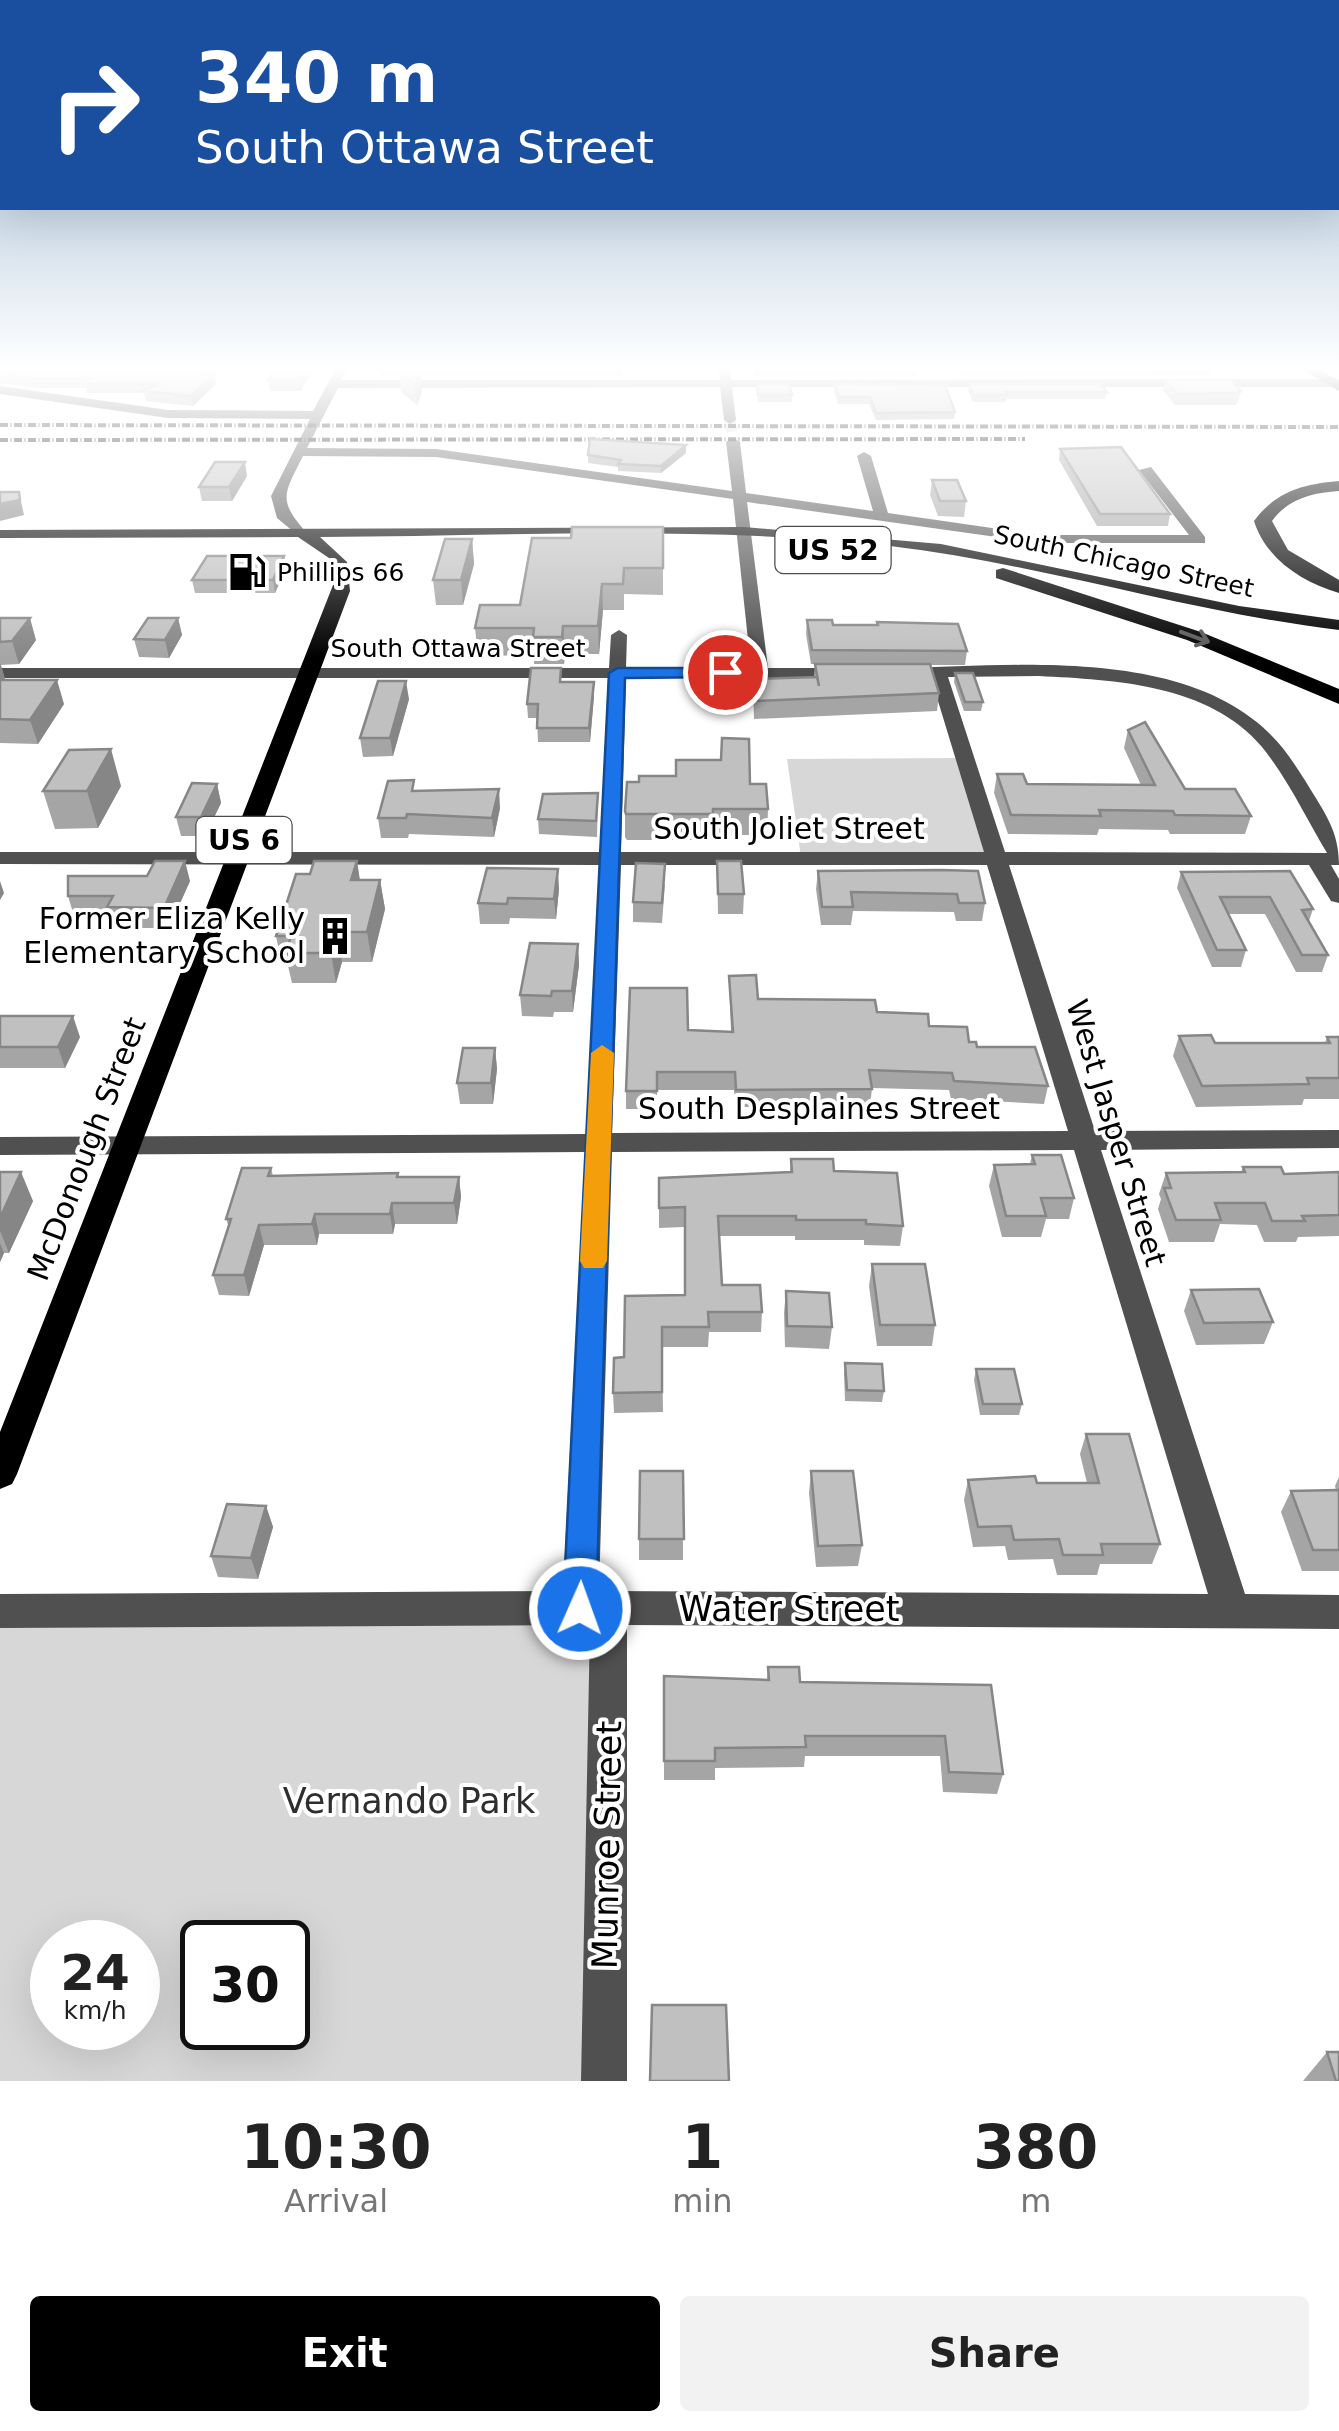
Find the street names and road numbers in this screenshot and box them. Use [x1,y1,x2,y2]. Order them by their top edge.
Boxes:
street label: South Chicago Street [991,520,1257,603]
road number: US 52 [776,527,890,573]
street label: South Ottawa Street [331,634,586,663]
street label: South Joliet Street [653,811,925,846]
road number: US 6 [196,817,292,863]
street label: West Jasper Street [1059,995,1174,1270]
street label: McDonough Street [20,1012,153,1285]
street label: South Desplaines Street [638,1091,1000,1126]
street label: Water Street [679,1589,899,1629]
street label: Munroe Street [585,1720,629,1970]

